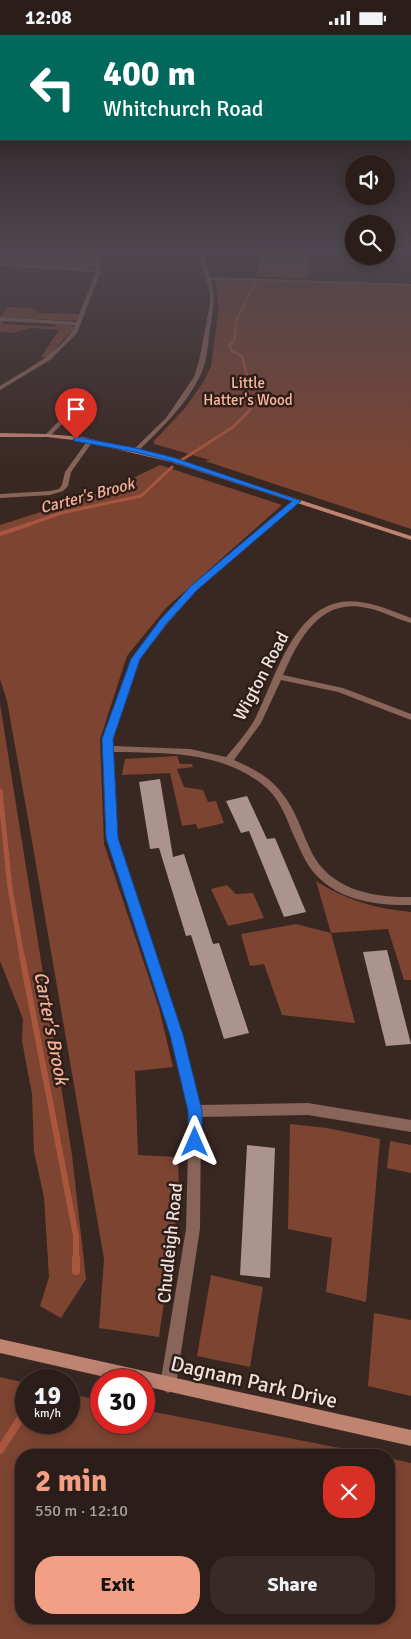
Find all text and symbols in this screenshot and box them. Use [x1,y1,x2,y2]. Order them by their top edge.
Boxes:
text: 12:08 [25,6,72,30]
text: 400 m [103,52,196,95]
icon: left [20,55,85,120]
text: Whitchurch Road [103,95,263,122]
map controls [345,155,395,265]
button: sound [345,155,395,205]
button: search [345,215,395,265]
park label: Little Hatter's Wood [203,374,293,409]
pin [55,388,97,439]
icon: arrive [62,395,90,423]
water label: Carter's Brook [38,473,138,518]
street label: Wigton Road [228,628,294,724]
water label: Carter's Brook [28,970,74,1088]
position arrow [168,1115,220,1167]
street label: Chudleigh Road [153,1182,187,1304]
street label: Dagnam Park Drive [168,1350,340,1414]
speed limit sign: 30 [90,1369,155,1434]
text: 19 [34,1380,61,1411]
text: km/h [34,1406,61,1421]
text: 2 min [35,1463,107,1500]
button: close [323,1466,375,1518]
text: 550 m · 12:10 [35,1501,128,1521]
button: Exit [35,1556,200,1614]
button: Share [210,1556,375,1614]

